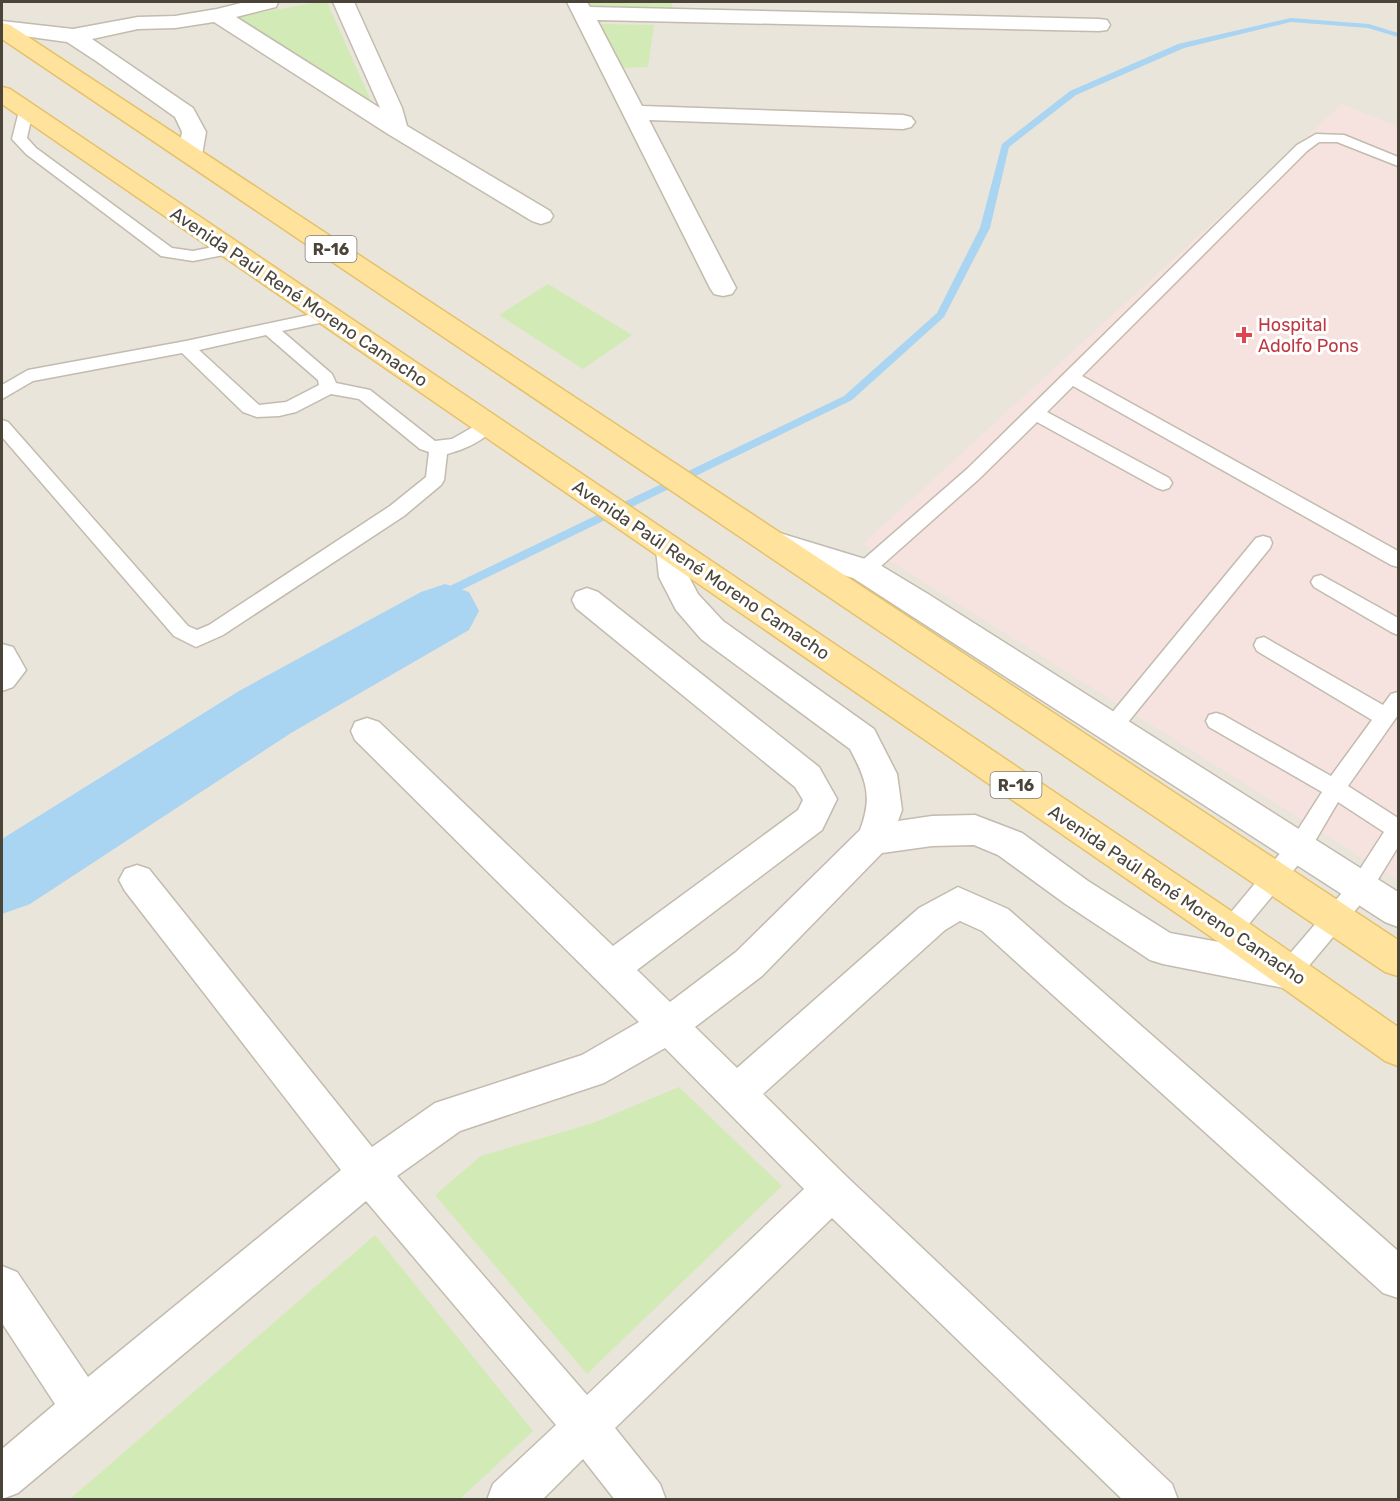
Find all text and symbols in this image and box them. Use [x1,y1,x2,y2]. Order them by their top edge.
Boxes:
street label: Avenida Paúl René Moreno Camacho [166,202,432,392]
road number: R-16 [306,236,356,262]
place label: Hospital Adolfo Pons [1258,314,1359,357]
marker: Hospital Adolfo Pons [1235,326,1253,344]
street label: Avenida Paúl René Moreno Camacho [568,475,834,665]
road number: R-16 [990,772,1042,798]
street label: Avenida Paúl René Moreno Camacho [1044,800,1310,990]

